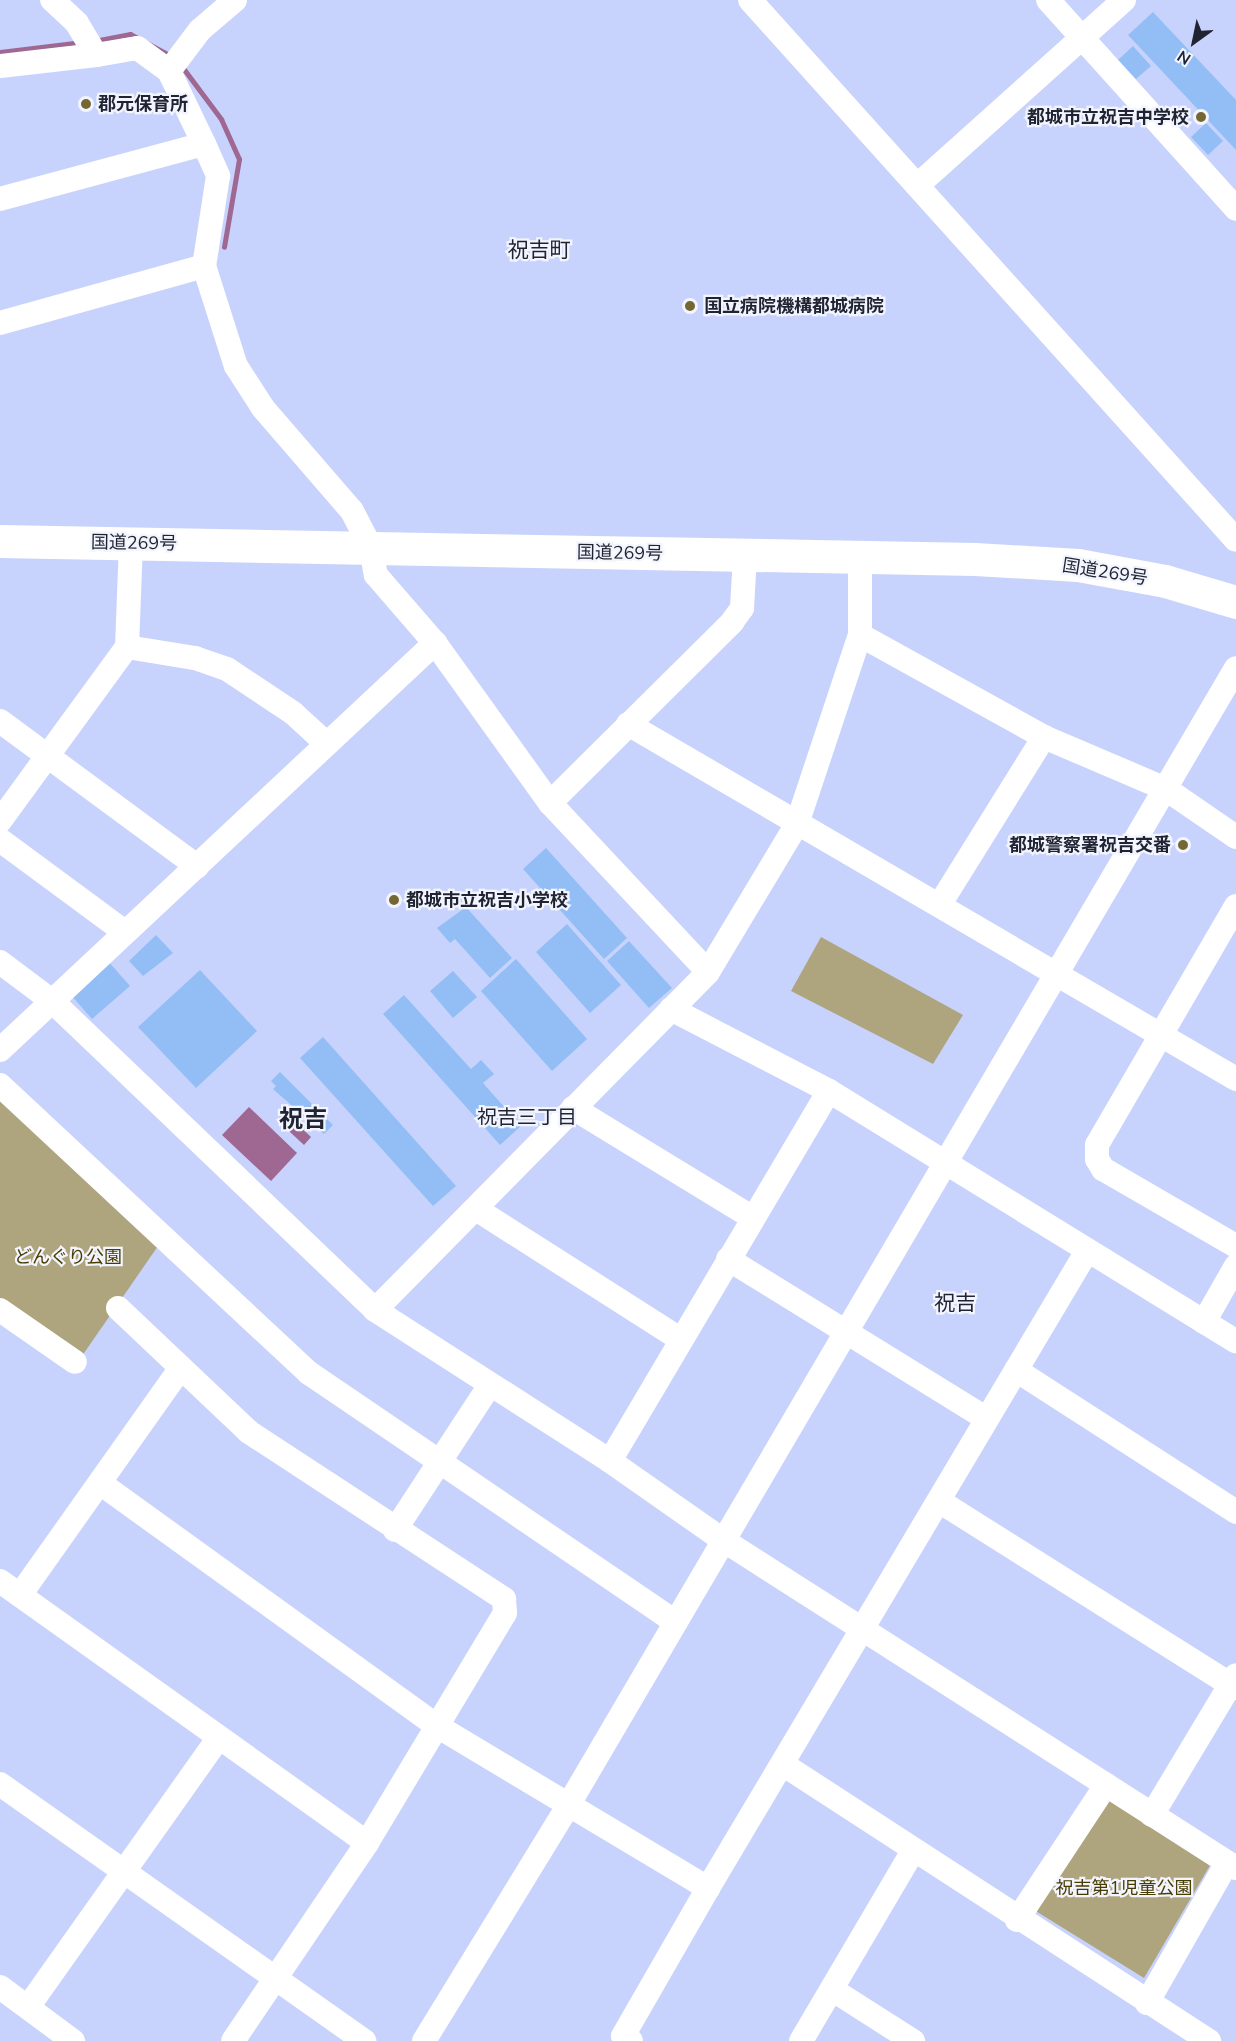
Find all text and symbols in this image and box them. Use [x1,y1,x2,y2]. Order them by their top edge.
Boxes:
north arrow [1164,12,1224,72]
text: N [1173,45,1195,70]
place label: 郡元保育所 [98,93,188,115]
marker: 郡元保育所 [79,97,93,111]
place label: 都城市立祝吉中学校 [1027,106,1189,128]
marker: 都城市立祝吉中学校 [1194,110,1208,124]
district label: 祝吉町 [508,237,570,263]
place label: 国立病院機構都城病院 [704,295,884,317]
marker: 国立病院機構都城病院 [681,297,699,315]
street label: 国道269号 [91,531,177,555]
street label: 国道269号 [577,541,663,565]
street label: 国道269号 [1061,555,1149,589]
place label: 都城警察署祝吉交番 [1009,834,1171,856]
marker: 都城警察署祝吉交番 [1176,838,1190,852]
place label: 都城市立祝吉小学校 [406,889,568,911]
marker: 都城市立祝吉小学校 [387,893,401,907]
district label: 祝吉三丁目 [477,1105,577,1129]
district label: 祝吉 [279,1106,327,1134]
park label: どんぐり公園 [14,1246,122,1268]
district label: 祝吉 [934,1290,976,1316]
park label: 祝吉第1児童公園 [1056,1877,1192,1899]

